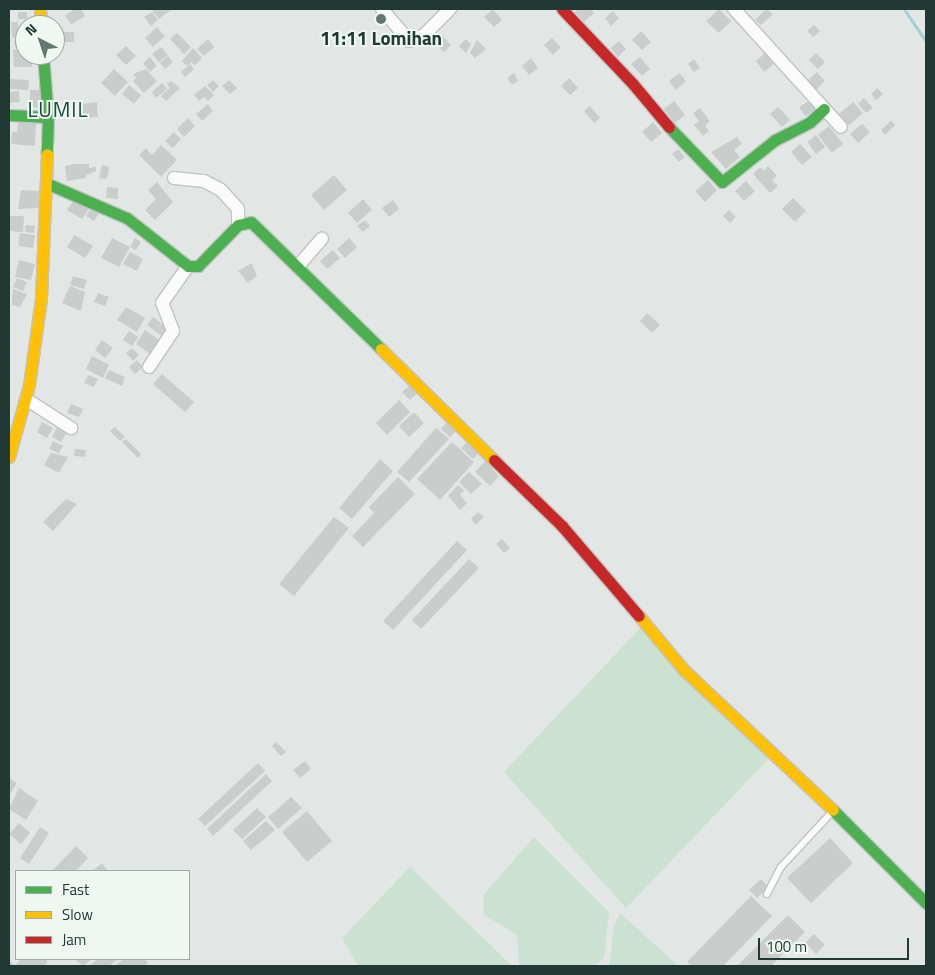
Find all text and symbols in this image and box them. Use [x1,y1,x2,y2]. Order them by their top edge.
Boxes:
marker: 11:11 Lomihan [375,13,387,25]
north arrow [15,15,65,65]
text: N [20,18,41,40]
place label: 11:11 Lomihan [320,27,442,49]
district label: LUMIL [27,96,89,122]
legend [15,870,190,960]
text: Fast [62,878,89,901]
text: Slow [62,903,93,926]
text: Jam [62,928,86,951]
scale bar [760,928,911,960]
text: 100 m [766,935,807,958]

